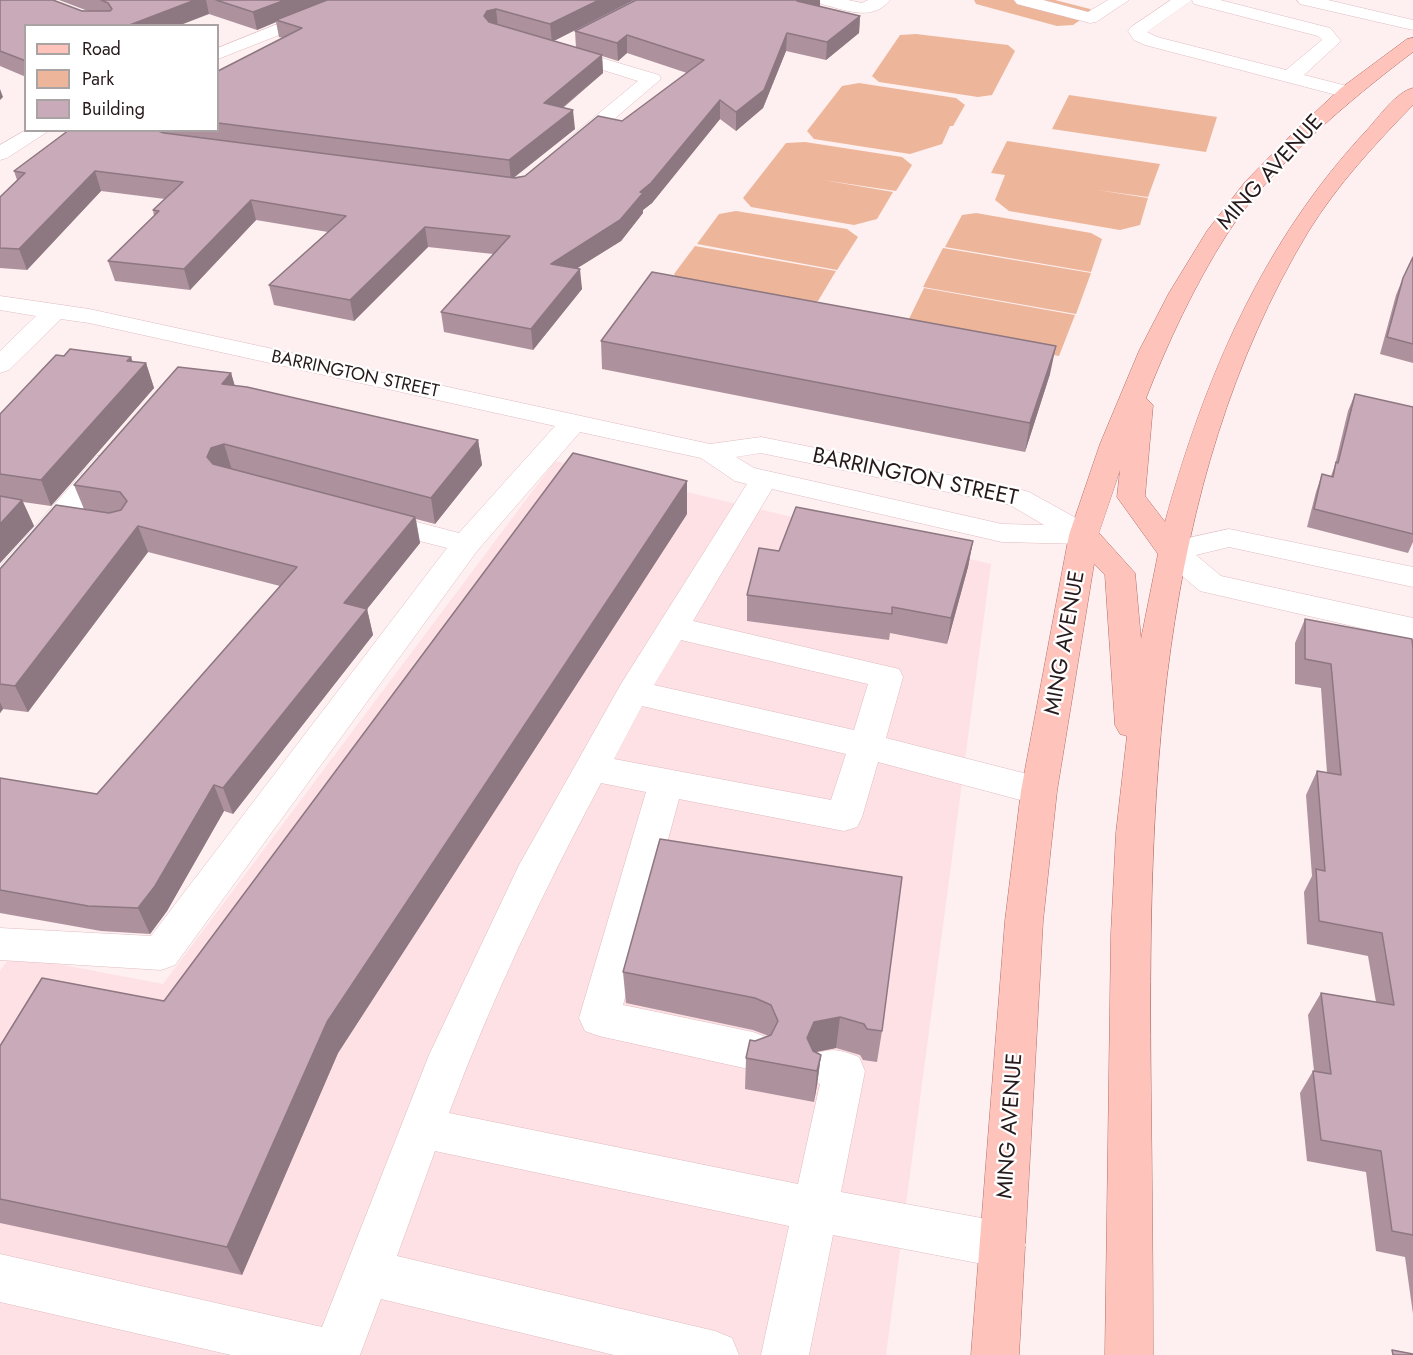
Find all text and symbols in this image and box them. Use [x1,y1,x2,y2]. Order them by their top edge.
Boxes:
legend [24,24,219,132]
text: Road [82,36,121,62]
text: Park [82,66,114,92]
text: Building [82,96,145,122]
street label: MING AVENUE [1212,110,1330,236]
street label: BARRINGTON STREET [269,347,441,403]
street label: BARRINGTON STREET [810,443,1020,513]
street label: MING AVENUE [1040,569,1092,717]
street label: MING AVENUE [993,1052,1029,1200]

